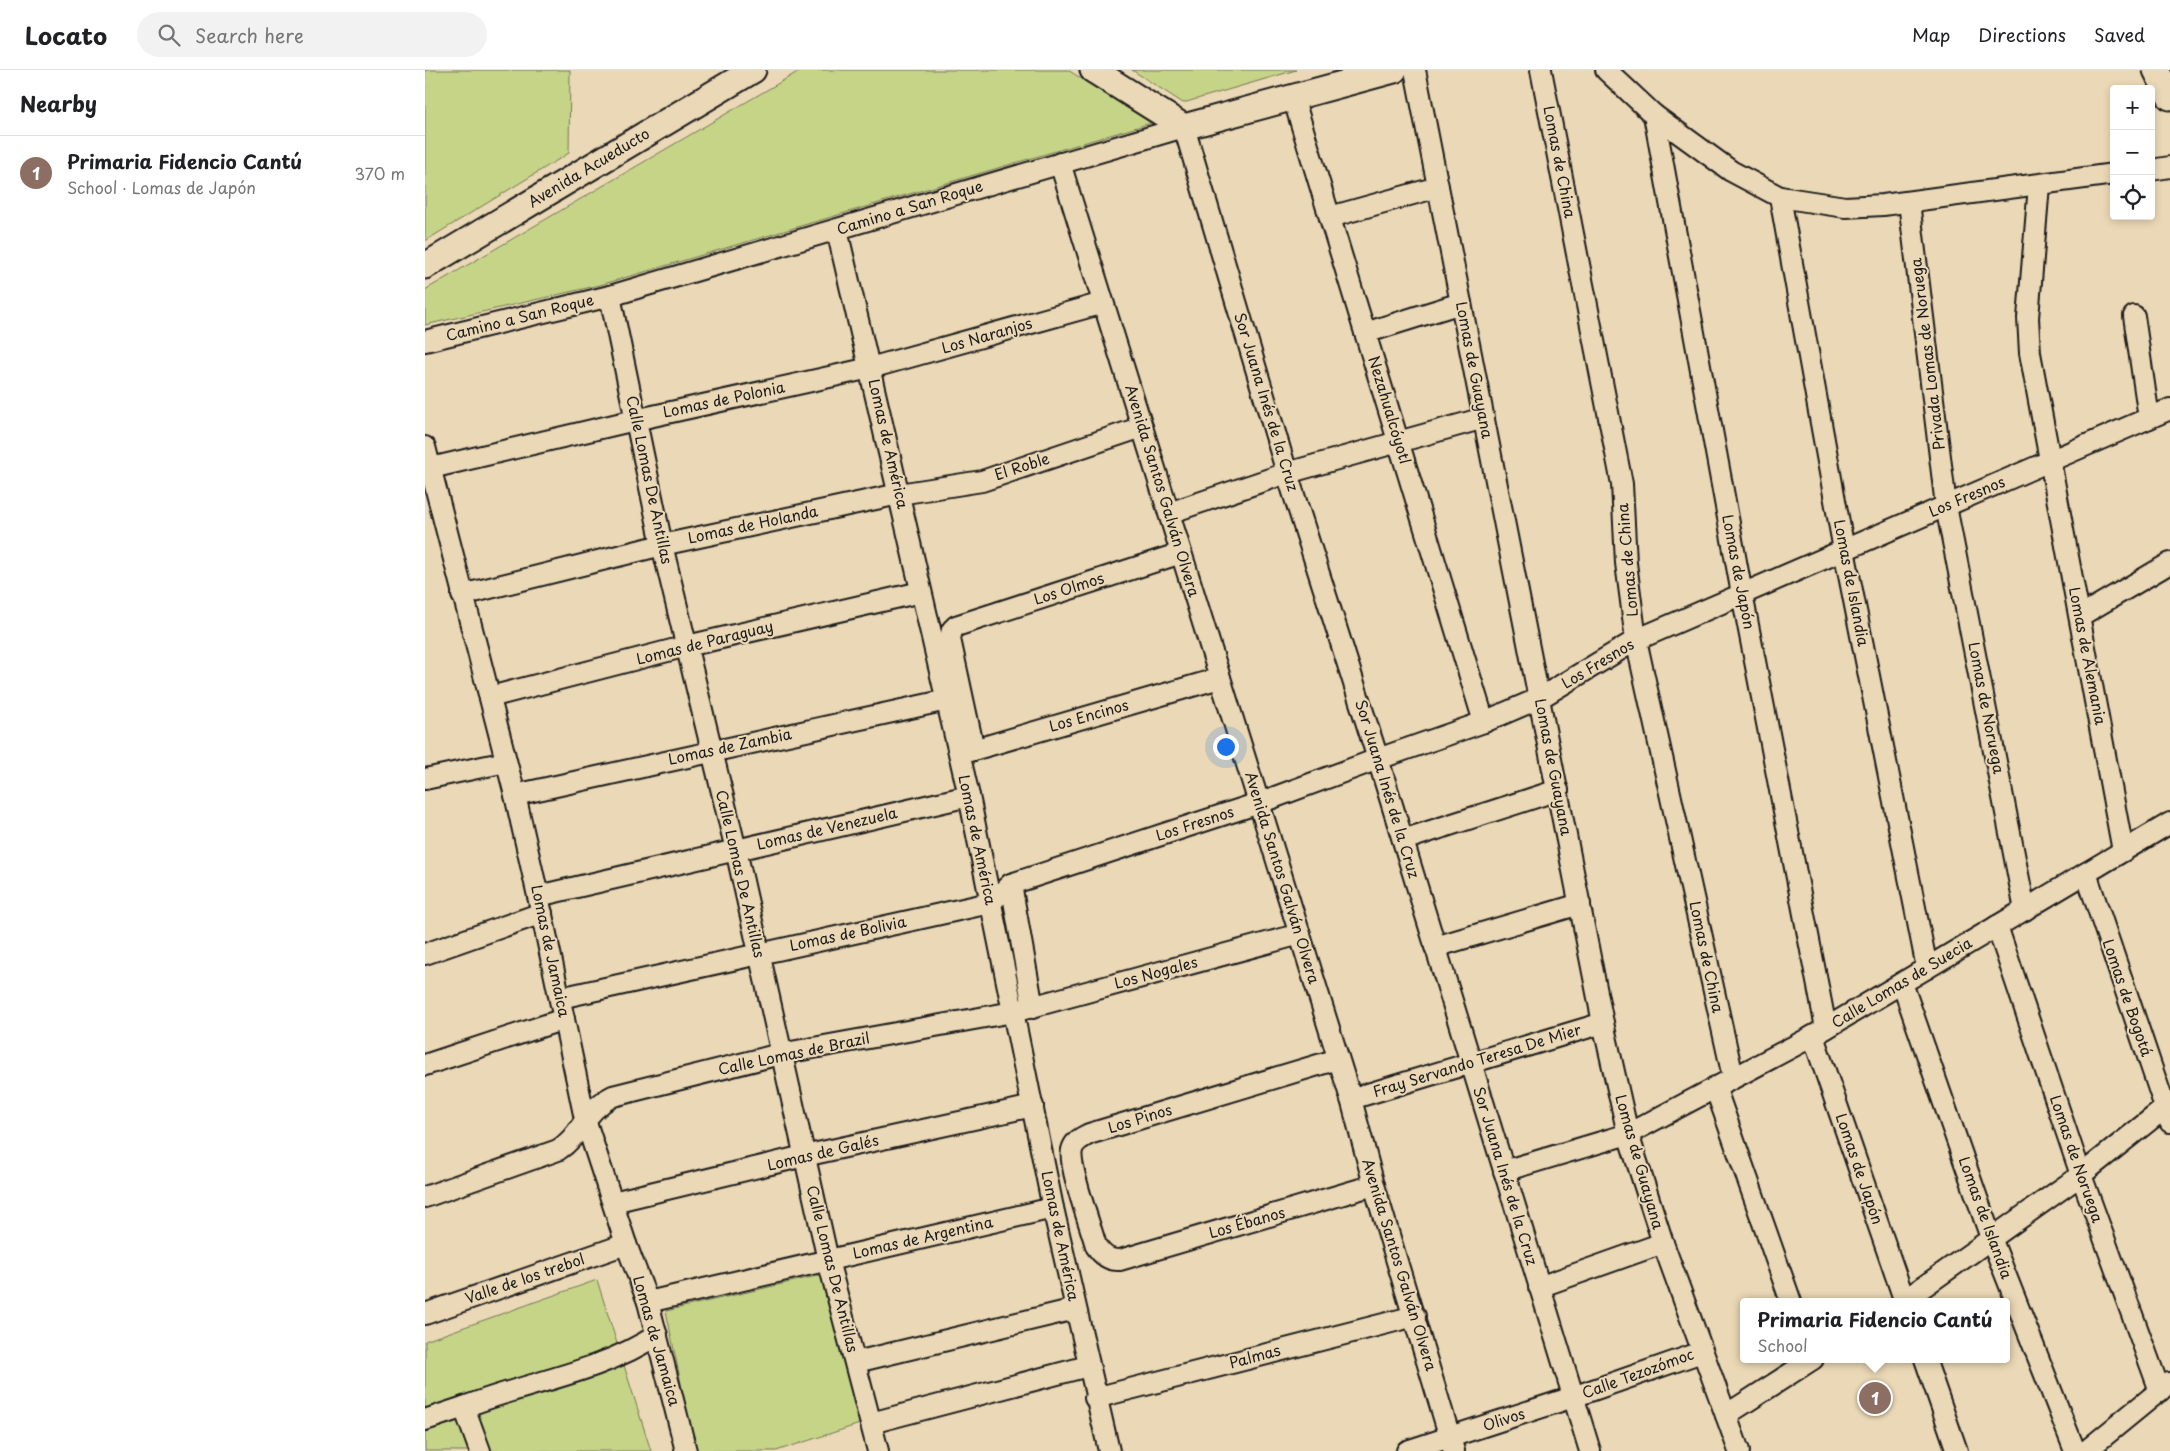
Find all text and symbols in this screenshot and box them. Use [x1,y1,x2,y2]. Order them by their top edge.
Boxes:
search box [137,12,487,57]
text: Locato [25,17,107,53]
icon: search [155,21,183,49]
text: Search here [195,21,304,49]
text: Map [1912,21,1950,48]
text: Directions [1978,21,2066,48]
text: Saved [2094,21,2145,48]
map controls [2110,85,2155,220]
button: + [2110,85,2155,130]
text: Nearby [20,87,97,119]
street label: Lomas de China [1538,104,1583,220]
street label: Avenida Acueducto [523,121,653,212]
button: − [2110,130,2155,175]
text: Primaria Fidencio Cantú [67,147,302,175]
text: 1 [32,161,40,185]
text: 370 m [355,161,405,185]
street label: Camino a San Roque [834,173,986,240]
text: School · Lomas de Japón [67,175,256,199]
button: locate [2110,175,2155,220]
street label: Privada Lomas de Noruega [1903,256,1950,452]
street label: Camino a San Roque [443,287,596,346]
street label: Lomas de Guayana [1451,299,1500,441]
street label: Sor Juana Inés de la Cruz [1229,309,1306,494]
street label: Los Naranjos [939,311,1035,358]
street label: Nezahualcóyotl [1363,353,1418,466]
street label: Lomas de Polonia [661,374,788,423]
street label: Lomas de América [863,377,916,511]
street label: Avenida Santos Galván Olvera [1120,382,1207,600]
street label: Calle Lomas De Antillas [621,393,680,566]
street label: El Roble [991,446,1052,485]
street label: Los Fresnos [1925,469,2008,522]
street label: Lomas de Holanda [685,498,821,549]
street label: Lomas de China [1610,502,1643,618]
street label: Lomas de Japón [1717,512,1762,631]
street label: Lomas de Islandia [1829,517,1876,649]
street label: Los Olmos [1031,565,1107,610]
street label: Lomas de Alemania [2064,585,2113,727]
street label: Lomas de Paraguay [634,613,776,670]
street label: Los Fresnos [1557,632,1638,693]
street label: Lomas de Noruega [1963,640,2012,776]
street label: Los Encinos [1046,692,1131,737]
street label: Sor Juana Inés de la Cruz [1350,696,1427,881]
street label: Lomas de Guayana [1530,696,1579,838]
street label: Lomas de Zambia [666,721,794,770]
your location [1213,734,1239,760]
street label: Avenida Santos Galván Olvera [1240,769,1327,987]
street label: Lomas de América [953,773,1004,907]
street label: Calle Lomas De Antillas [711,787,772,960]
street label: Los Fresnos [1152,799,1237,846]
street label: Lomas de Venezuela [754,800,900,855]
street label: Lomas de Jamaica [526,882,577,1019]
street label: Lomas de China [1684,899,1731,1015]
street label: Lomas de Bolivia [787,909,909,956]
street label: Calle Lomas de Suecia [1826,930,1977,1033]
street label: Lomas de Bogotá [2098,936,2159,1060]
street label: Los Nogales [1111,949,1200,994]
street label: Fray Servando Teresa De Mier [1370,1017,1584,1102]
street label: Calle Lomas de Brazil [716,1025,872,1080]
street label: Sor Juana Inés de la Cruz [1468,1083,1545,1268]
street label: Lomas de Guayana [1610,1092,1671,1232]
street label: Lomas de Noruega [2045,1092,2110,1226]
street label: Los Pinos [1105,1097,1175,1138]
street label: Lomas de Japón [1831,1110,1890,1227]
street label: Lomas de Galés [765,1127,881,1176]
street label: Lomas de Islandia [1954,1153,2019,1282]
street label: Avenida Santos Galván Olvera [1357,1156,1444,1374]
street label: Lomas de América [1036,1169,1087,1303]
street label: Calle Lomas De Antillas [802,1183,865,1355]
street label: Los Ébanos [1206,1200,1288,1243]
street label: Lomas de Argentina [850,1209,996,1264]
street label: Valle de los trebol [462,1246,587,1309]
street label: Lomas de Jamaica [628,1273,687,1409]
popup [1740,1298,2010,1363]
text: Primaria Fidencio Cantú [1757,1305,1993,1333]
text: School [1757,1333,1808,1357]
street label: Palmas [1226,1338,1283,1373]
street label: Calle Tezozómoc [1578,1342,1697,1403]
pin: 1 [1859,1379,1891,1417]
street label: Olivos [1479,1401,1528,1436]

